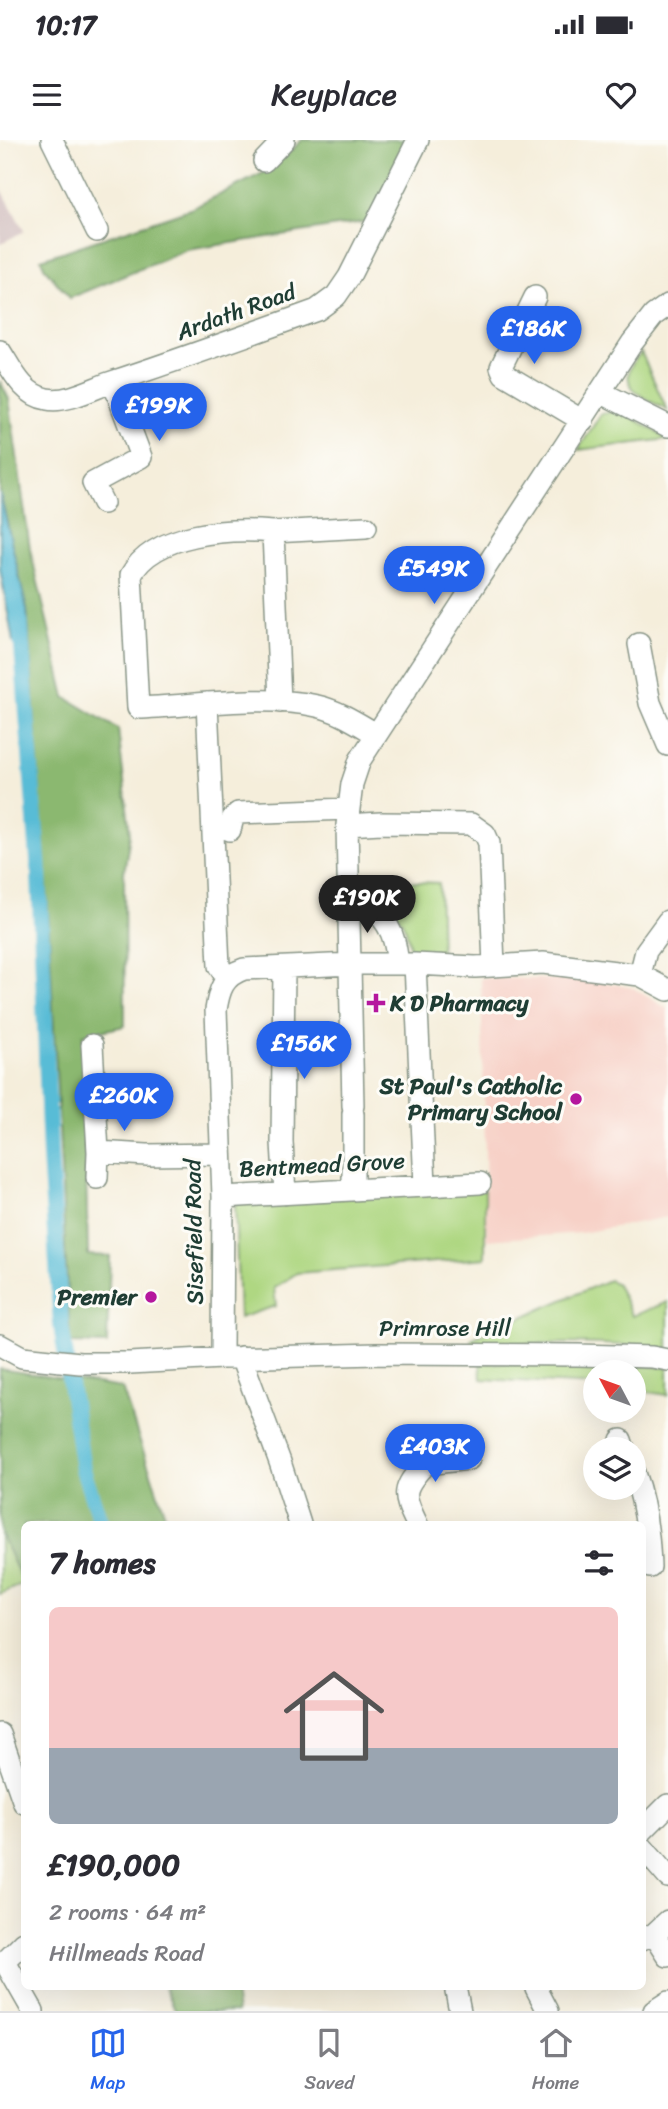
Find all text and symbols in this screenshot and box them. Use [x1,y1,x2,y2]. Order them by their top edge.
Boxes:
text: 10:17 [35,2,96,48]
text: Keyplace [271,66,397,123]
icon: menu [28,76,66,114]
icon: heart [602,76,640,114]
street label: Ardath Road [169,271,303,353]
pin: £186K [485,306,583,366]
text: £186K [503,308,565,349]
pin: £199K [110,384,208,443]
text: £199K [127,385,191,426]
pin: £549K [385,546,483,606]
text: £549K [400,548,468,589]
pin: £190K [318,876,416,935]
text: £190K [335,877,399,918]
place label: K D Pharmacy [389,983,530,1024]
marker: K D Pharmacy [368,995,384,1011]
pin: £156K [255,1021,353,1081]
text: £156K [272,1023,336,1064]
place label: St Paul's Catholic Primary School [378,1066,563,1133]
pin: £260K [75,1074,173,1133]
text: £260K [90,1075,158,1116]
marker: St Paul's Catholic Primary School [568,1091,584,1107]
street label: Bentmead Grove [238,1140,406,1190]
street label: Sisefield Road [172,1157,216,1305]
place label: Premier [57,1277,139,1318]
marker: Premier [143,1289,159,1305]
street label: Primrose Hill [379,1308,511,1349]
north arrow [583,1360,646,1423]
map controls [583,1360,646,1500]
pin: £403K [386,1424,484,1484]
text: £403K [401,1426,469,1467]
button: layers [583,1437,646,1500]
text: 7 homes [49,1536,156,1590]
icon: filters [580,1544,618,1582]
icon: home [271,1653,397,1779]
text: £190,000 [49,1838,180,1892]
text: 2 rooms · 64 m² [49,1892,206,1933]
text: Hillmeads Road [49,1933,204,1974]
tab: Map [89,2024,127,2099]
tab: Saved [304,2024,354,2099]
tab: Home [532,2024,579,2099]

